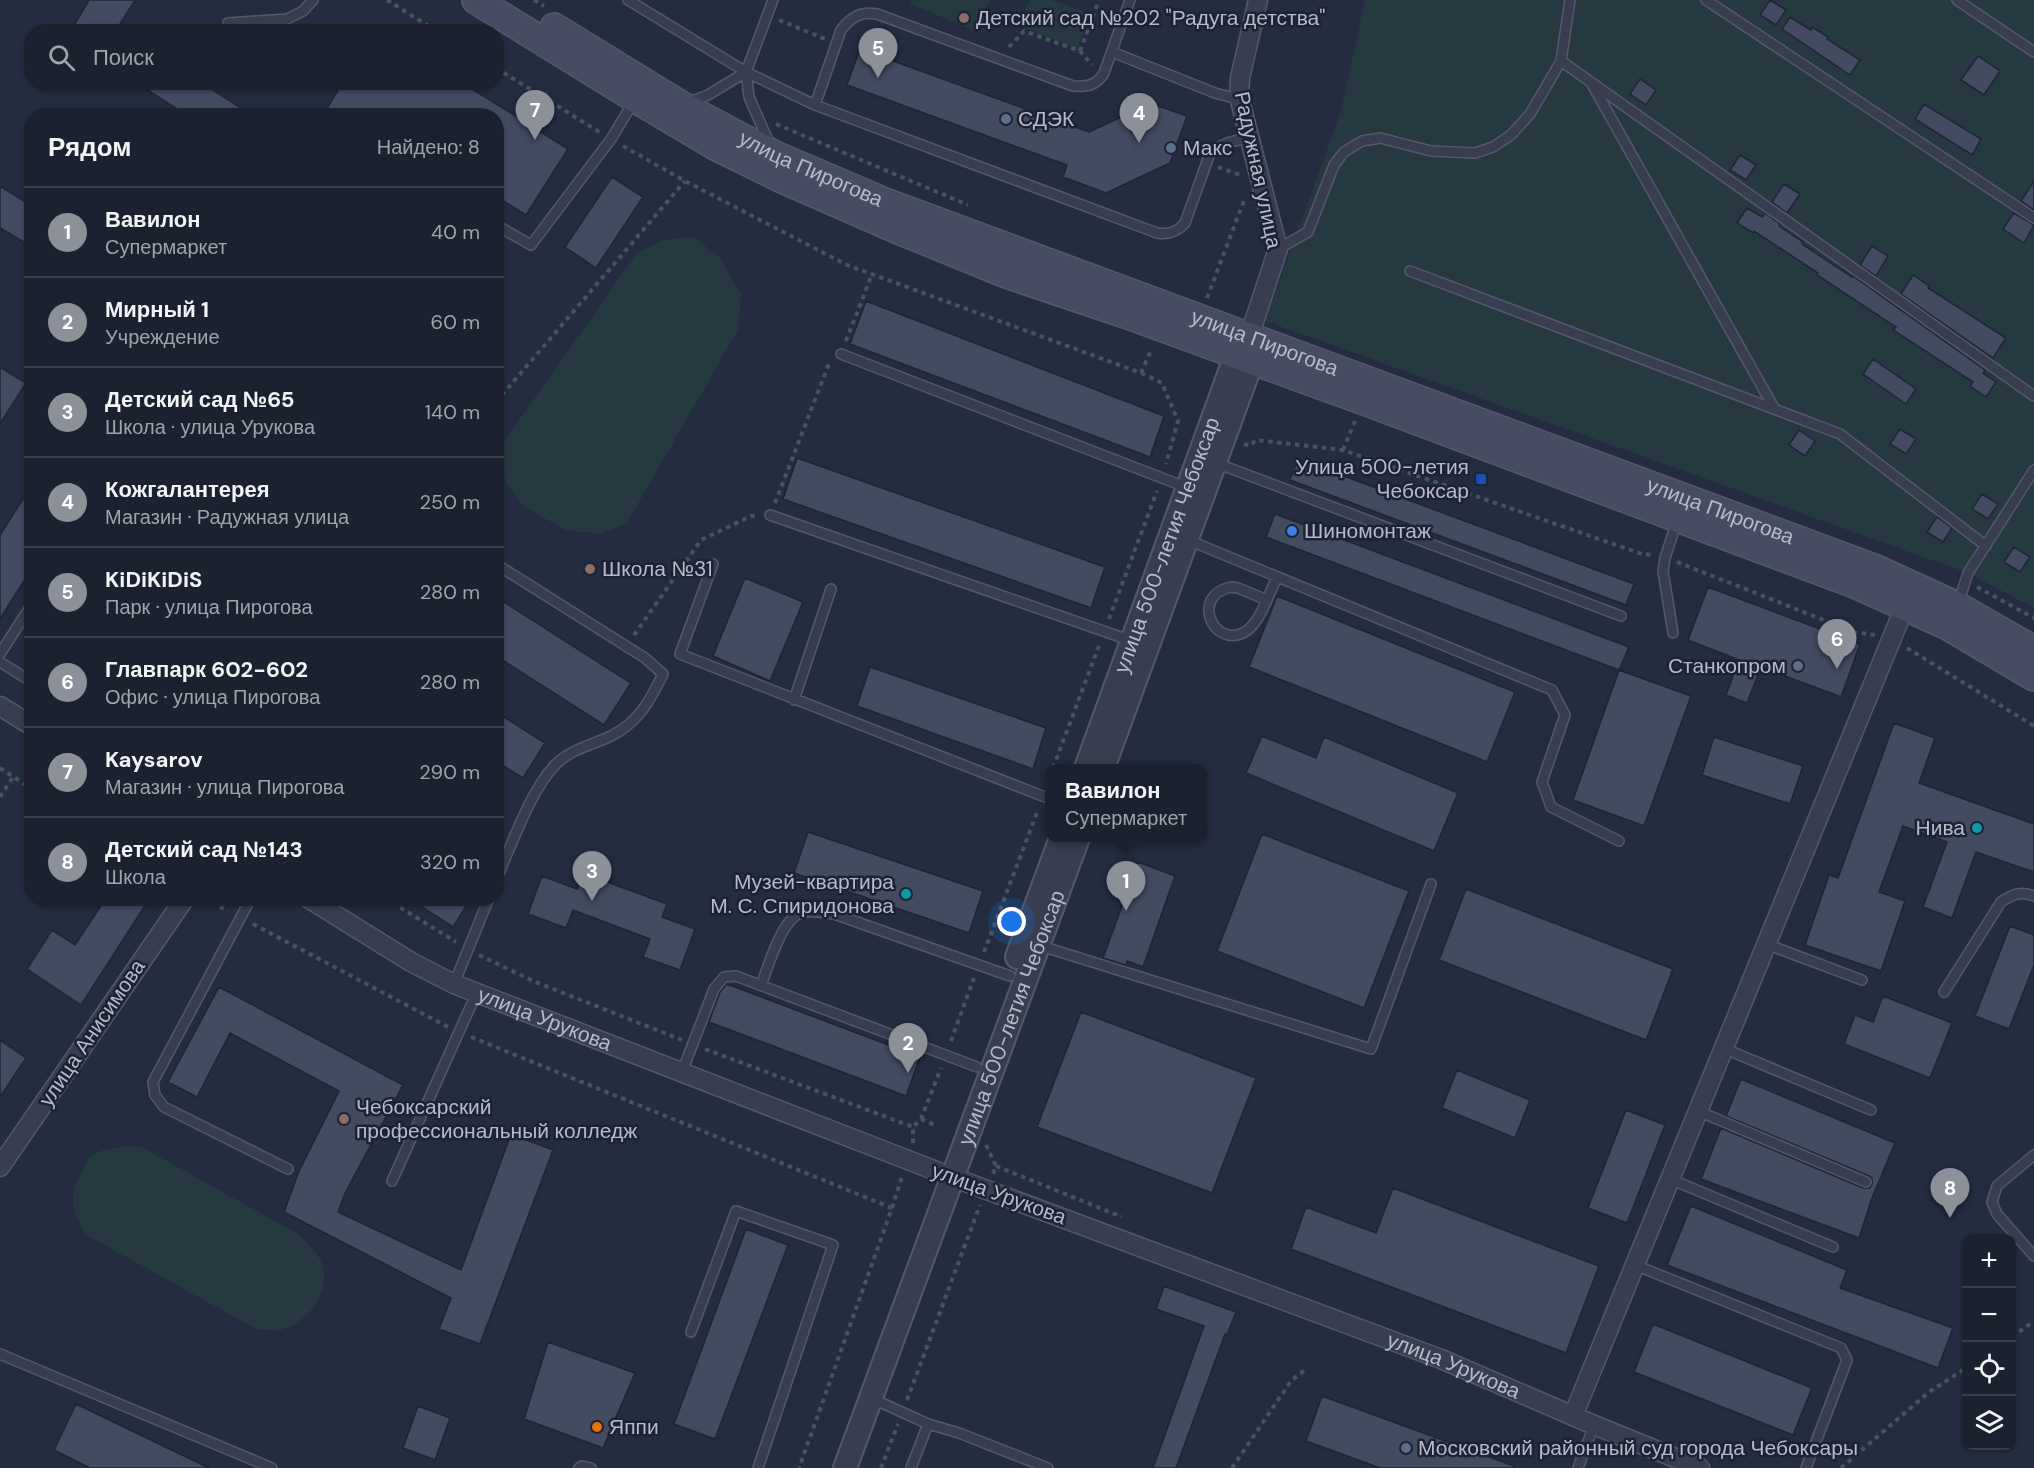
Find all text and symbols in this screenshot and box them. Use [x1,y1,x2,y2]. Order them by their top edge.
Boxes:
place label: Детский сад №202 "Радуга детства" [976,4,1325,32]
marker: Детский сад №202 "Радуга детства" [957,11,971,25]
search box [24,24,504,90]
pin: 5 [858,28,898,78]
icon: search [45,41,78,74]
text: Поиск [93,43,154,72]
street label: Радужная улица [1228,89,1288,251]
pin: 7 [516,90,554,140]
pin: 4 [1120,94,1158,143]
place label: СДЭК [1018,105,1075,133]
marker: СДЭК [999,112,1013,126]
street label: улица Пирогова [734,124,887,214]
text: Рядом [48,130,131,164]
text: Найдено: 8 [377,134,480,160]
place label: Макс [1183,134,1232,162]
marker: Макс [1164,141,1178,155]
text: Вавилон [105,205,201,234]
text: 1 [64,219,71,245]
text: 40 m [431,219,480,245]
text: Супермаркет [105,234,227,260]
text: Мирный 1 [105,295,209,324]
street label: улица Пирогова [1187,302,1343,383]
text: 2 [62,309,73,335]
text: 60 m [431,309,480,335]
text: Учреждение [105,324,220,350]
text: Детский сад №65 [105,385,294,414]
text: 3 [61,399,74,425]
text: 140 m [425,399,480,425]
street label: улица 500-летия Чебоксар [1108,413,1226,677]
text: Школа · улица Урукова [105,414,315,440]
place label: Улица 500-летия Чебоксар [1295,453,1469,505]
street label: улица Пирогова [1643,471,1798,551]
marker: Улица 500-летия Чебоксар [1474,472,1488,486]
text: Кожгалантерея [105,475,270,504]
text: 4 [61,489,74,515]
text: 250 m [419,489,480,515]
text: Магазин · Радужная улица [105,504,349,530]
place label: Шиномонтаж [1304,517,1431,545]
marker: Шиномонтаж [1285,524,1299,538]
place label: Школа №31 [602,555,713,583]
marker: Школа №31 [583,562,597,576]
text: KiDiKiDiS [105,565,202,594]
text: 5 [61,579,74,605]
text: 280 m [420,579,480,605]
text: Парк · улица Пирогова [105,594,313,620]
pin: 6 [1818,620,1856,669]
place label: Станкопром [1668,652,1786,680]
text: Главпарк 602-602 [105,655,308,684]
marker: Станкопром [1791,659,1805,673]
text: 6 [61,669,74,695]
text: 280 m [420,669,480,695]
text: Офис · улица Пирогова [105,684,320,710]
text: Kaysarov [105,745,203,774]
text: 7 [62,759,73,785]
text: 290 m [419,759,480,785]
popup [1045,764,1207,842]
text: Магазин · улица Пирогова [105,774,344,800]
text: Вавилон [1065,776,1161,805]
text: Супермаркет [1065,805,1187,831]
place label: Нива [1916,814,1965,842]
marker: Нива [1970,821,1984,835]
text: Детский сад №143 [105,835,303,864]
text: 8 [61,849,74,875]
text: 320 m [420,849,480,875]
pin: 3 [572,852,612,901]
pin: 1 [1106,862,1146,911]
text: Школа [105,864,166,890]
place label: Музей-квартира М. С. Спиридонова [710,868,894,920]
street label: улица 500-летия Чебоксар [951,886,1072,1149]
marker: Музей-квартира М. С. Спиридонова [899,887,913,901]
your location [997,907,1026,936]
street label: улица Анисимова [32,954,152,1112]
street label: улица Урукова [474,981,616,1058]
pin: 2 [888,1024,928,1073]
place label: Чебоксарский профессиональный колледж [356,1093,637,1145]
marker: Чебоксарский профессиональный колледж [337,1112,351,1126]
street label: улица Урукова [928,1157,1071,1231]
pin: 8 [1930,1168,1970,1218]
map controls [1962,1234,2016,1450]
button: + [1962,1234,2016,1288]
button: − [1962,1288,2016,1342]
street label: улица Урукова [1383,1326,1525,1406]
button: locate [1962,1342,2016,1396]
button: layers [1962,1396,2016,1450]
place label: Яппи [609,1413,659,1441]
marker: Яппи [590,1420,604,1434]
place label: Московский районный суд города Чебоксары [1418,1434,1858,1462]
marker: Московский районный суд города Чебоксары [1399,1441,1413,1455]

